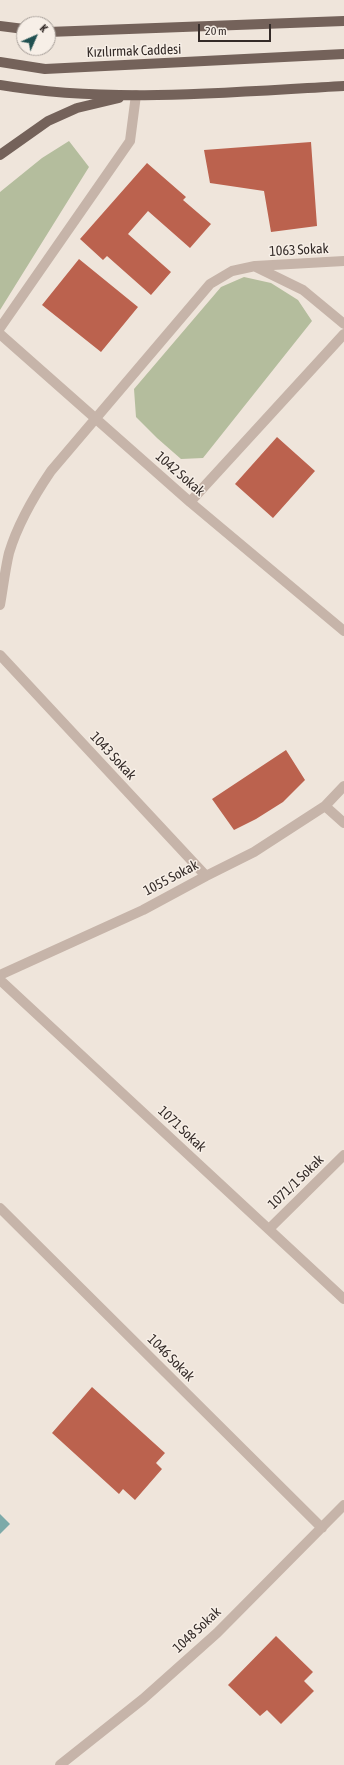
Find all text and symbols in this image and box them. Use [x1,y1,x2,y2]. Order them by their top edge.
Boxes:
north arrow [16,16,56,56]
scale bar [200,16,273,42]
text: K [38,22,50,34]
text: 20 m [205,24,227,38]
street label: Kızılırmak Caddesi [86,41,182,61]
street label: 1063 Sokak [269,240,329,260]
street label: 1042 Sokak [152,448,208,500]
street label: 1043 Sokak [87,729,139,783]
street label: 1055 Sokak [141,857,201,899]
street label: 1071 Sokak [155,1103,209,1155]
street label: 1071/1 Sokak [265,1151,327,1213]
street label: 1046 Sokak [144,1331,198,1385]
street label: 1048 Sokak [170,1604,224,1656]

